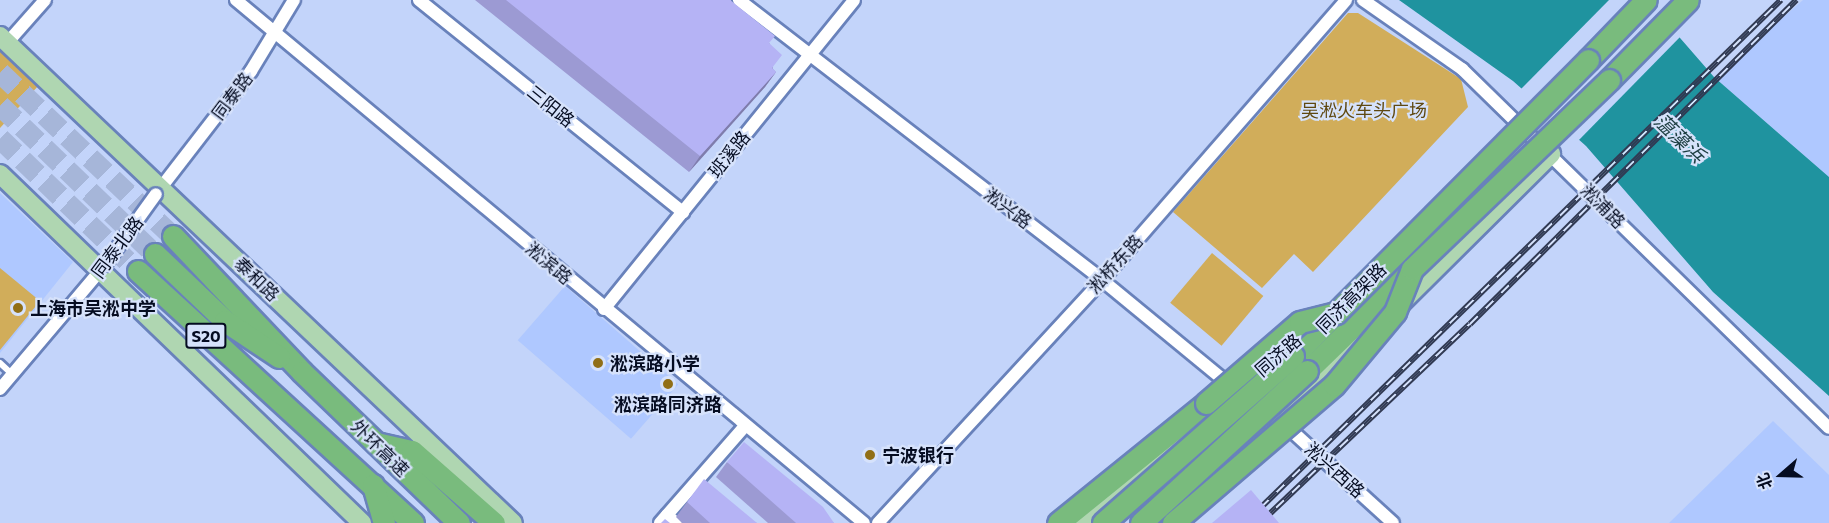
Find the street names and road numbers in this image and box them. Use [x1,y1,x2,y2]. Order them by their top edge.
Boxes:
street label: 同泰路 [207,68,257,124]
street label: 三阳路 [523,81,579,131]
street label: 班溪路 [704,126,754,182]
street label: 淞浦路 [1576,179,1630,233]
street label: 淞兴路 [980,183,1036,233]
street label: 同泰北路 [87,212,147,282]
street label: 淞桥东路 [1083,230,1147,298]
street label: 淞滨路 [521,237,577,289]
street label: 泰和路 [230,252,284,306]
street label: 同济高架路 [1312,259,1390,337]
road number: S20 [185,323,227,349]
street label: 同济路 [1251,329,1305,381]
street label: 外环高速 [347,415,413,481]
street label: 淞兴西路 [1301,438,1369,502]

